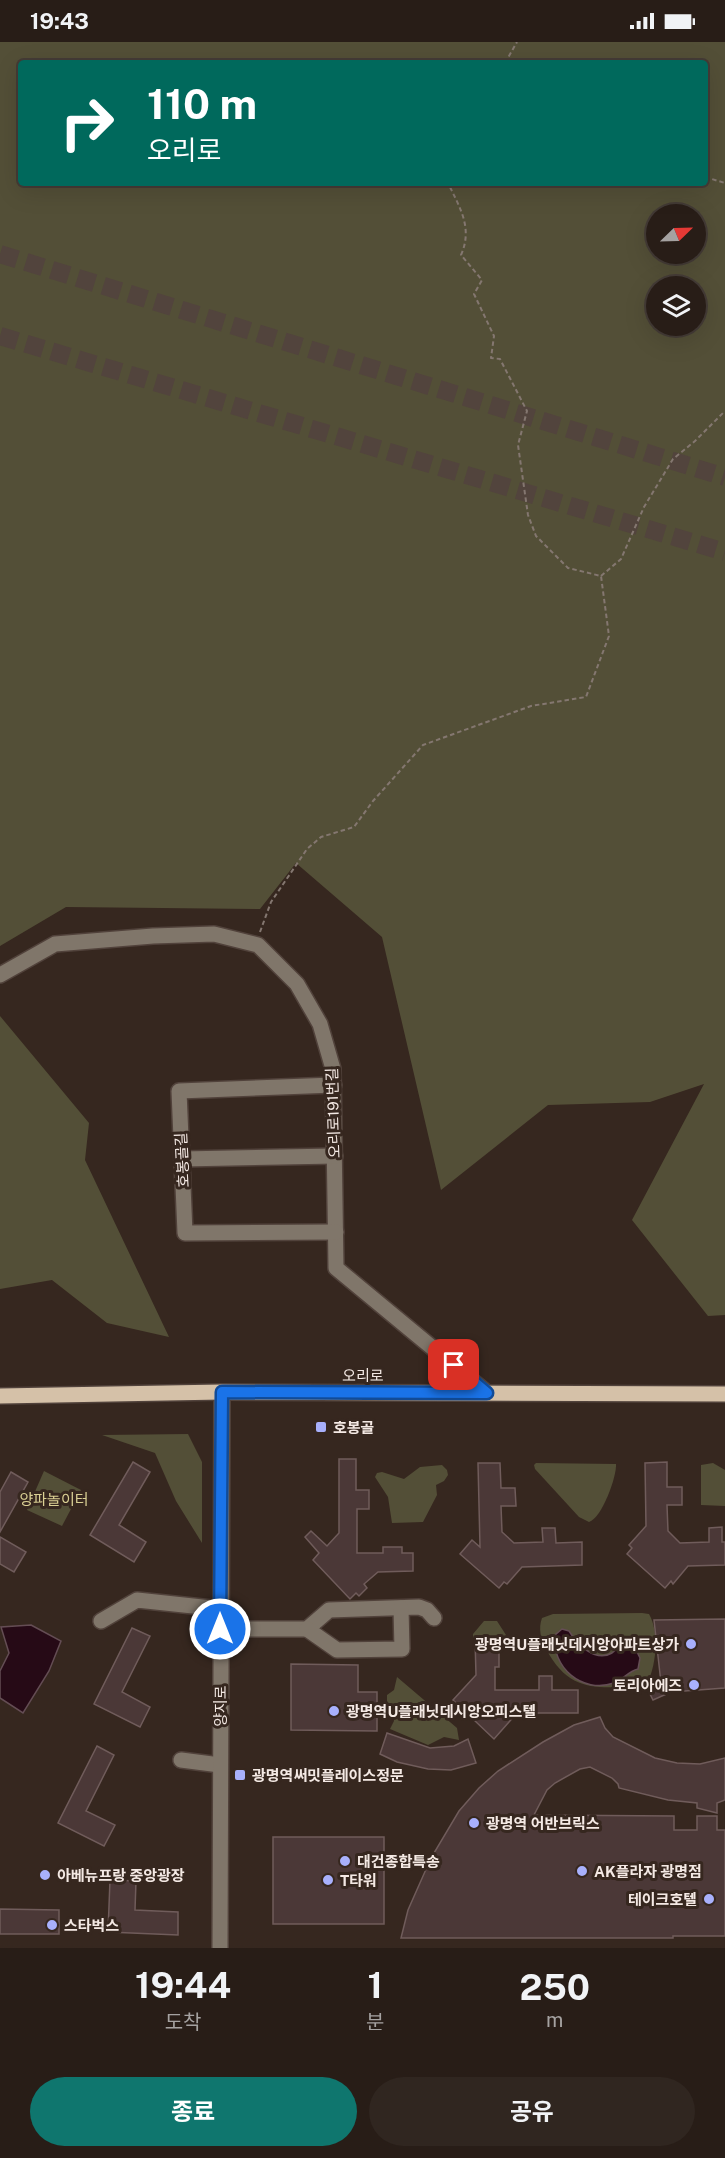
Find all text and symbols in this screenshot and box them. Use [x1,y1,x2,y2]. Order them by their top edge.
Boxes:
text: 19:43 [30,8,89,34]
text: 110 m [147,79,257,128]
icon: right [48,84,126,162]
text: 오리로 [147,134,222,166]
north arrow [646,204,706,264]
map controls [646,204,706,336]
button: layers [646,276,706,336]
street label: 오리로191번길 [323,1067,343,1159]
street label: 호봉골길 [172,1132,192,1188]
pin [428,1339,479,1390]
icon: arrive [437,1348,470,1381]
street label: 오리로 [342,1367,384,1384]
place label: 호봉골 [333,1419,374,1436]
marker: 호봉골 [314,1420,328,1434]
park label: 양파놀이터 [19,1491,89,1508]
position arrow [188,1597,252,1661]
place label: 광명역U플래닛데시앙아파트상가 [475,1636,679,1653]
marker: 광명역U플래닛데시앙아파트상가 [684,1637,698,1651]
place label: 토리아에즈 [613,1677,682,1694]
marker: 토리아에즈 [687,1678,701,1692]
street label: 양지로 [212,1685,229,1727]
place label: 광명역U플래닛데시앙오피스텔 [346,1703,536,1720]
marker: 광명역U플래닛데시앙오피스텔 [327,1704,341,1718]
place label: 광명역써밋플레이스정문 [252,1767,404,1784]
marker: 광명역써밋플레이스정문 [233,1768,247,1782]
place label: 광명역 어반브릭스 [486,1815,600,1832]
marker: 광명역 어반브릭스 [467,1816,481,1830]
place label: 대건종합특송 [357,1853,440,1870]
marker: 대건종합특송 [338,1854,352,1868]
place label: AK플라자 광명점 [594,1863,702,1880]
marker: AK플라자 광명점 [575,1864,589,1878]
place label: 아베뉴프랑 중앙광장 [57,1867,185,1884]
marker: 아베뉴프랑 중앙광장 [38,1868,52,1882]
place label: T타워 [340,1872,377,1889]
marker: T타워 [321,1873,335,1887]
place label: 테이크호텔 [628,1891,697,1908]
marker: 테이크호텔 [702,1892,716,1906]
place label: 스타벅스 [64,1917,119,1934]
marker: 스타벅스 [45,1918,59,1932]
text: 19:44 [135,1964,231,2006]
text: 1 [368,1964,383,2006]
text: 250 [520,1966,590,2008]
text: m [546,2008,563,2032]
text: 도착 [165,2010,201,2034]
text: 분 [366,2010,384,2034]
button: 종료 [30,2077,357,2146]
button: 공유 [369,2077,695,2146]

